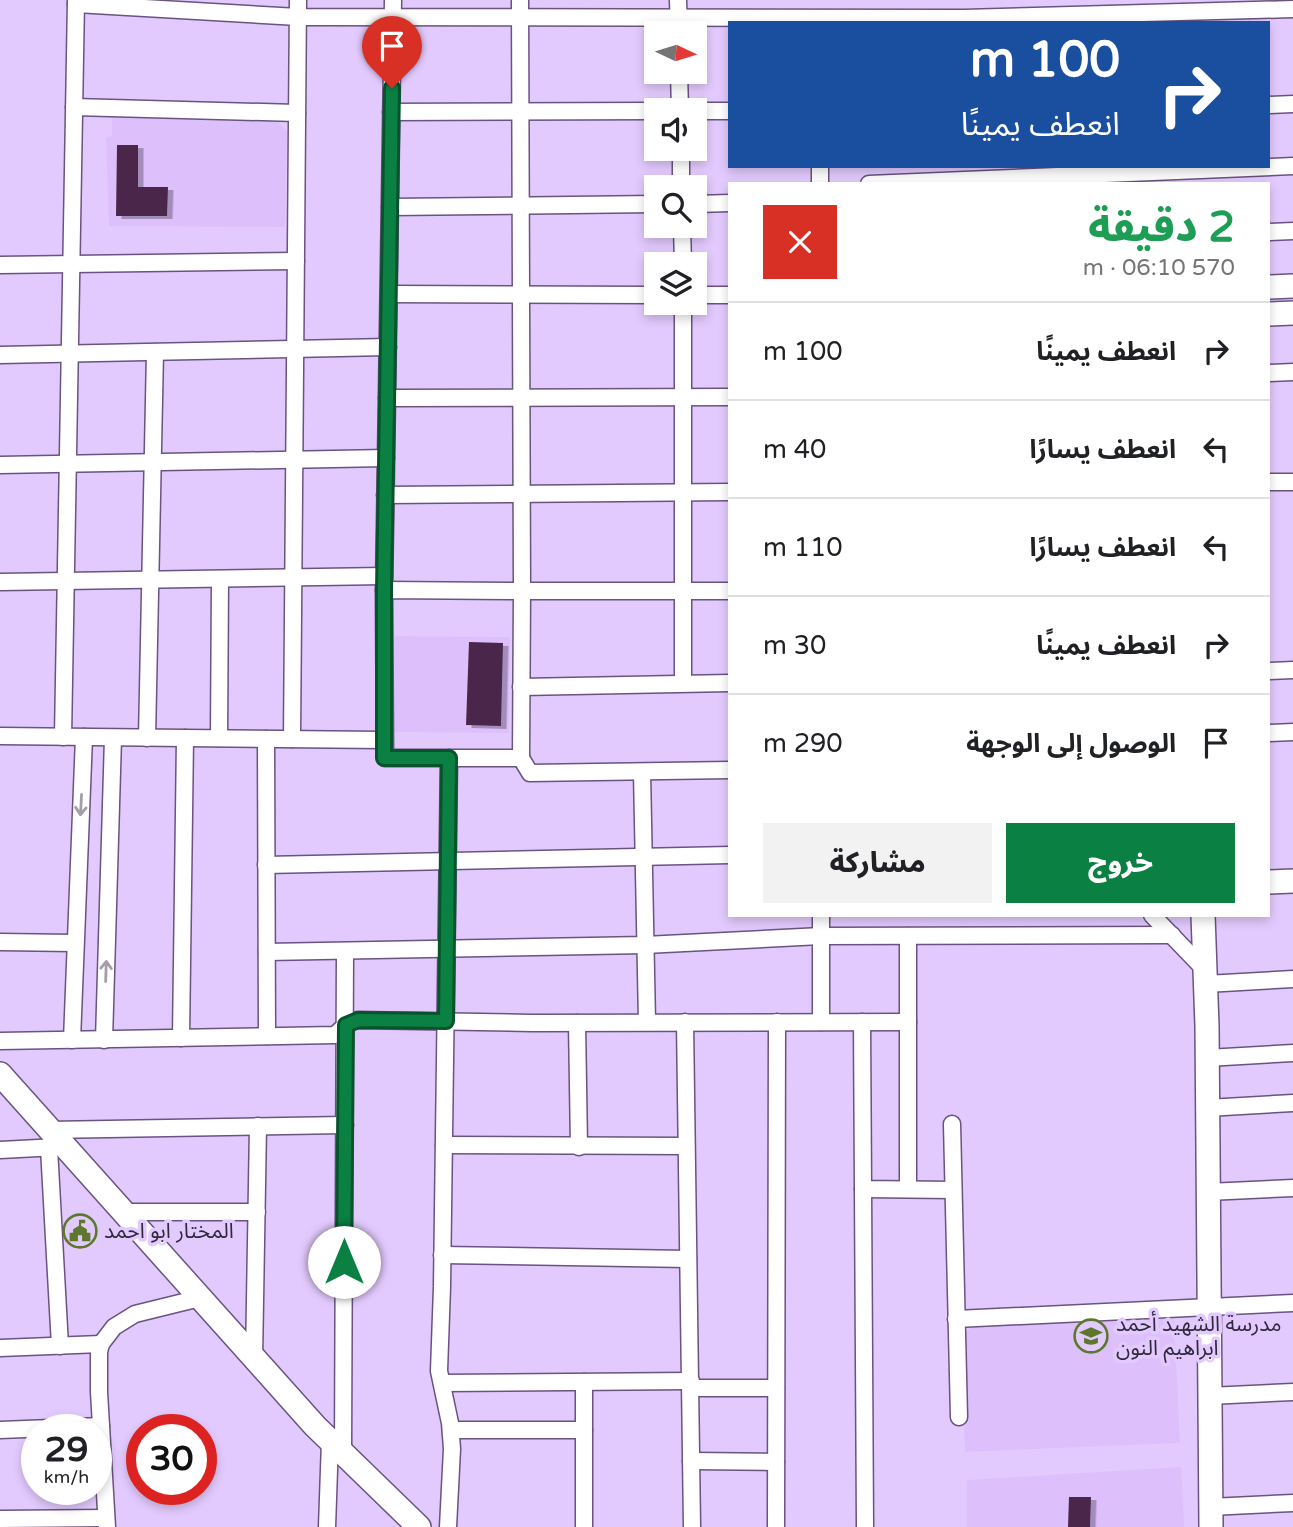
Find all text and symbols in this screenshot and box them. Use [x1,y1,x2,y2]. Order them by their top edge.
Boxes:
pin [362,16,422,88]
north arrow [644,21,707,84]
map controls [644,21,707,315]
icon: arrive [373,27,411,65]
text: 100 m [970,31,1120,90]
icon: right [1144,49,1235,140]
button: sound [644,98,707,161]
text: انعطف يمينًا [961,106,1120,144]
button: search [644,175,707,238]
text: 2 دقيقة [1088,202,1235,253]
button: close [763,205,837,279]
button: layers [644,252,707,315]
text: 570 m · 06:10 [1083,254,1235,282]
icon: right [1197,332,1235,370]
text: 100 m [763,336,843,367]
text: انعطف يمينًا [1036,336,1176,367]
icon: left [1197,430,1235,468]
text: 40 m [763,434,826,465]
text: انعطف يسارًا [1030,434,1176,465]
icon: left [1197,528,1235,566]
text: 110 m [763,532,843,563]
text: انعطف يسارًا [1030,532,1176,563]
icon: right [1197,626,1235,664]
text: 30 m [763,630,826,661]
text: انعطف يمينًا [1036,630,1176,661]
icon: arrive [1197,724,1235,762]
text: 290 m [763,728,843,759]
text: الوصول إلى الوجهة [966,728,1176,759]
one-way arrow [74,794,87,816]
button: مشاركة [763,823,992,903]
button: خروج [1006,823,1235,903]
one-way arrow [100,960,113,983]
public building icon: المختار ابو احمد [61,1212,99,1250]
place label: المختار ابو احمد [104,1219,234,1244]
position arrow [307,1225,381,1299]
place label: مدرسة الشهيد أحمد ابراهيم النون [1116,1311,1281,1363]
school or university icon: مدرسة الشهيد أحمد ابراهيم النون [1072,1317,1110,1355]
speed limit sign: 30 [126,1414,217,1505]
text: 29 [45,1429,88,1471]
text: km/h [44,1466,89,1488]

